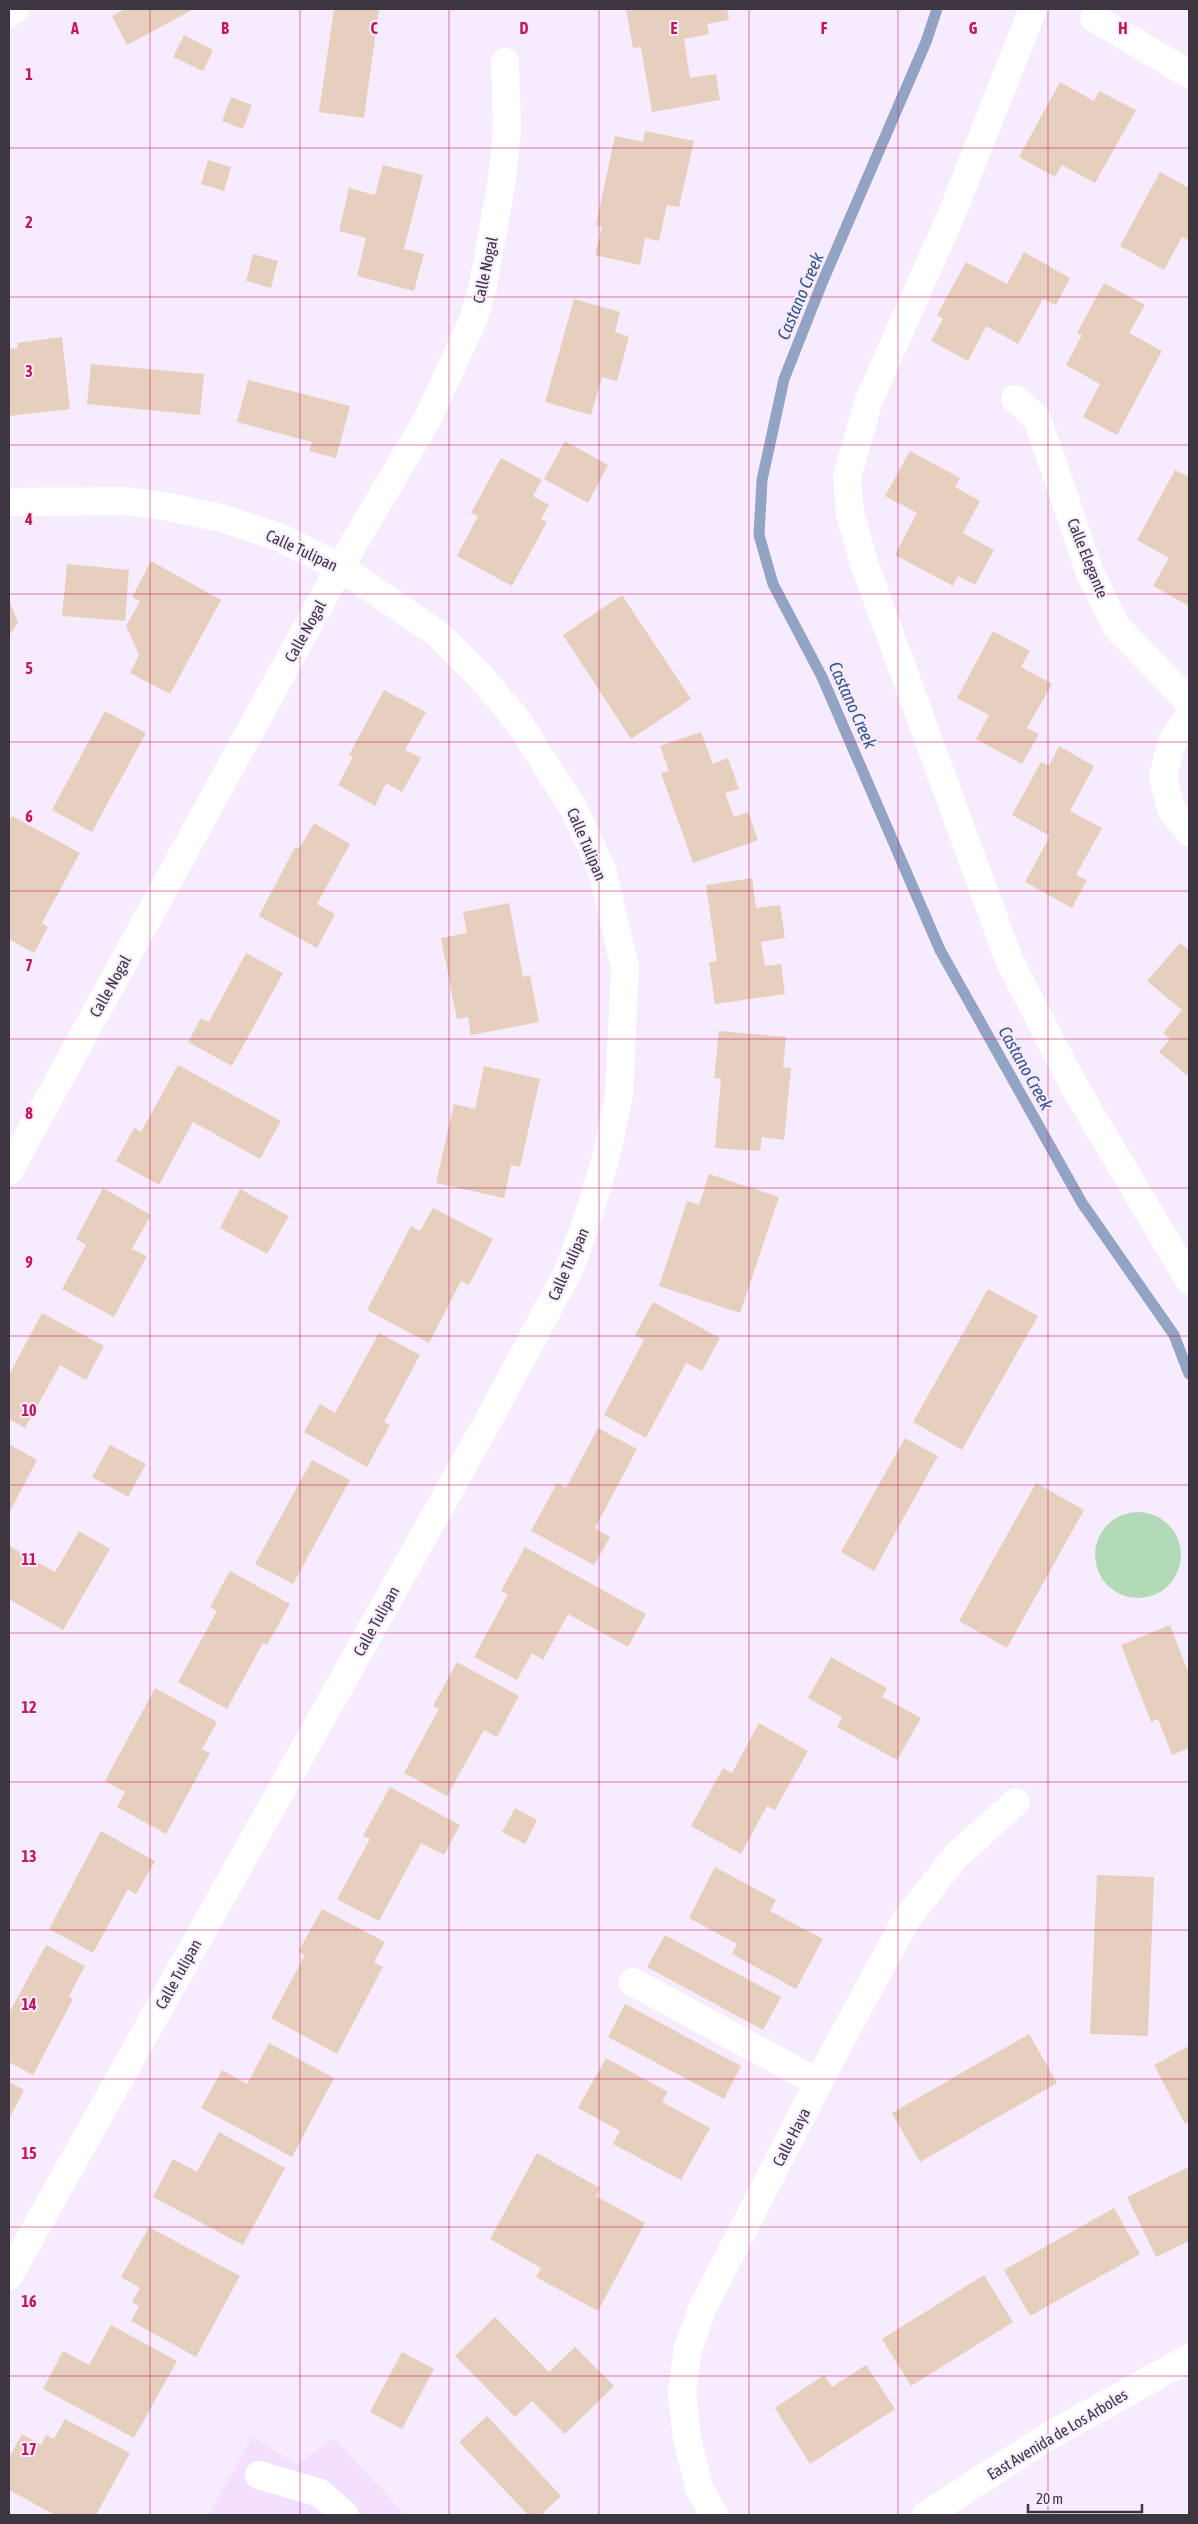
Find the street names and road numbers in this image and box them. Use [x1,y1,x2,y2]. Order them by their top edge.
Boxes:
street label: Calle Nogal [469,234,502,305]
street label: Calle Elegante [1063,516,1112,601]
street label: Calle Tulipan [263,526,341,575]
street label: Calle Nogal [281,596,331,665]
street label: Calle Tulipan [563,805,610,883]
street label: Calle Nogal [86,951,136,1020]
street label: Calle Tulipan [544,1225,593,1303]
street label: Calle Tulipan [349,1583,403,1660]
street label: Calle Tulipan [151,1936,205,2013]
street label: Calle Haya [769,2105,814,2170]
street label: East Avenida de Los Arboles [984,2385,1131,2483]

